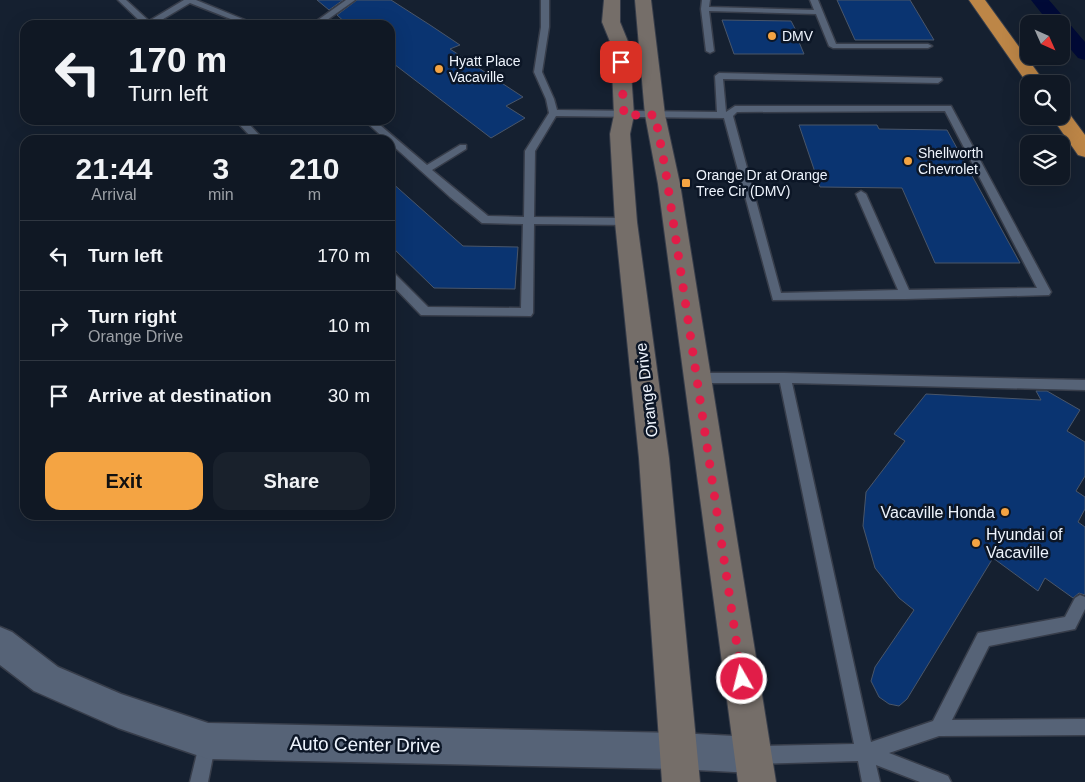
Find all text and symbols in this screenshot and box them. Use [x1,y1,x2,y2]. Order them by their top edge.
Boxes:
north arrow [1020,15,1070,65]
map controls [1020,15,1070,185]
place label: DMV [782,28,814,44]
marker: DMV [766,30,778,42]
icon: left [45,40,110,105]
text: 170 m [128,40,227,79]
pin [600,41,642,83]
icon: arrive [607,48,635,76]
place label: Hyatt Place Vacaville [449,53,521,85]
marker: Hyatt Place Vacaville [433,63,445,75]
button: search [1020,75,1070,125]
text: Turn left [128,81,208,106]
button: layers [1020,135,1070,185]
place label: Shellworth Chevrolet [918,145,983,177]
text: 21:44 [76,152,152,185]
text: 3 [212,152,229,185]
text: 210 [289,152,339,185]
marker: Shellworth Chevrolet [902,155,914,167]
place label: Orange Dr at Orange Tree Cir (DMV) [696,167,828,199]
marker: Orange Dr at Orange Tree Cir (DMV) [680,177,692,189]
text: Arrival [91,186,137,203]
text: min [208,186,234,203]
text: m [308,186,321,203]
icon: left [45,242,73,270]
text: Turn left [88,245,163,266]
text: 170 m [317,245,370,266]
text: Turn right [88,306,176,327]
icon: right [45,312,73,340]
text: 10 m [328,315,370,336]
text: Orange Drive [88,328,183,345]
street label: Orange Drive [632,342,661,438]
icon: arrive [45,382,73,410]
text: Arrive at destination [88,385,272,406]
text: 30 m [328,385,370,406]
button: Exit [45,452,203,510]
button: Share [213,452,370,510]
place label: Vacaville Honda [881,504,995,521]
marker: Vacaville Honda [999,506,1011,518]
place label: Hyundai of Vacaville [986,526,1063,561]
marker: Hyundai of Vacaville [970,537,982,549]
position arrow [715,652,767,704]
street label: Auto Center Drive [289,733,441,756]

